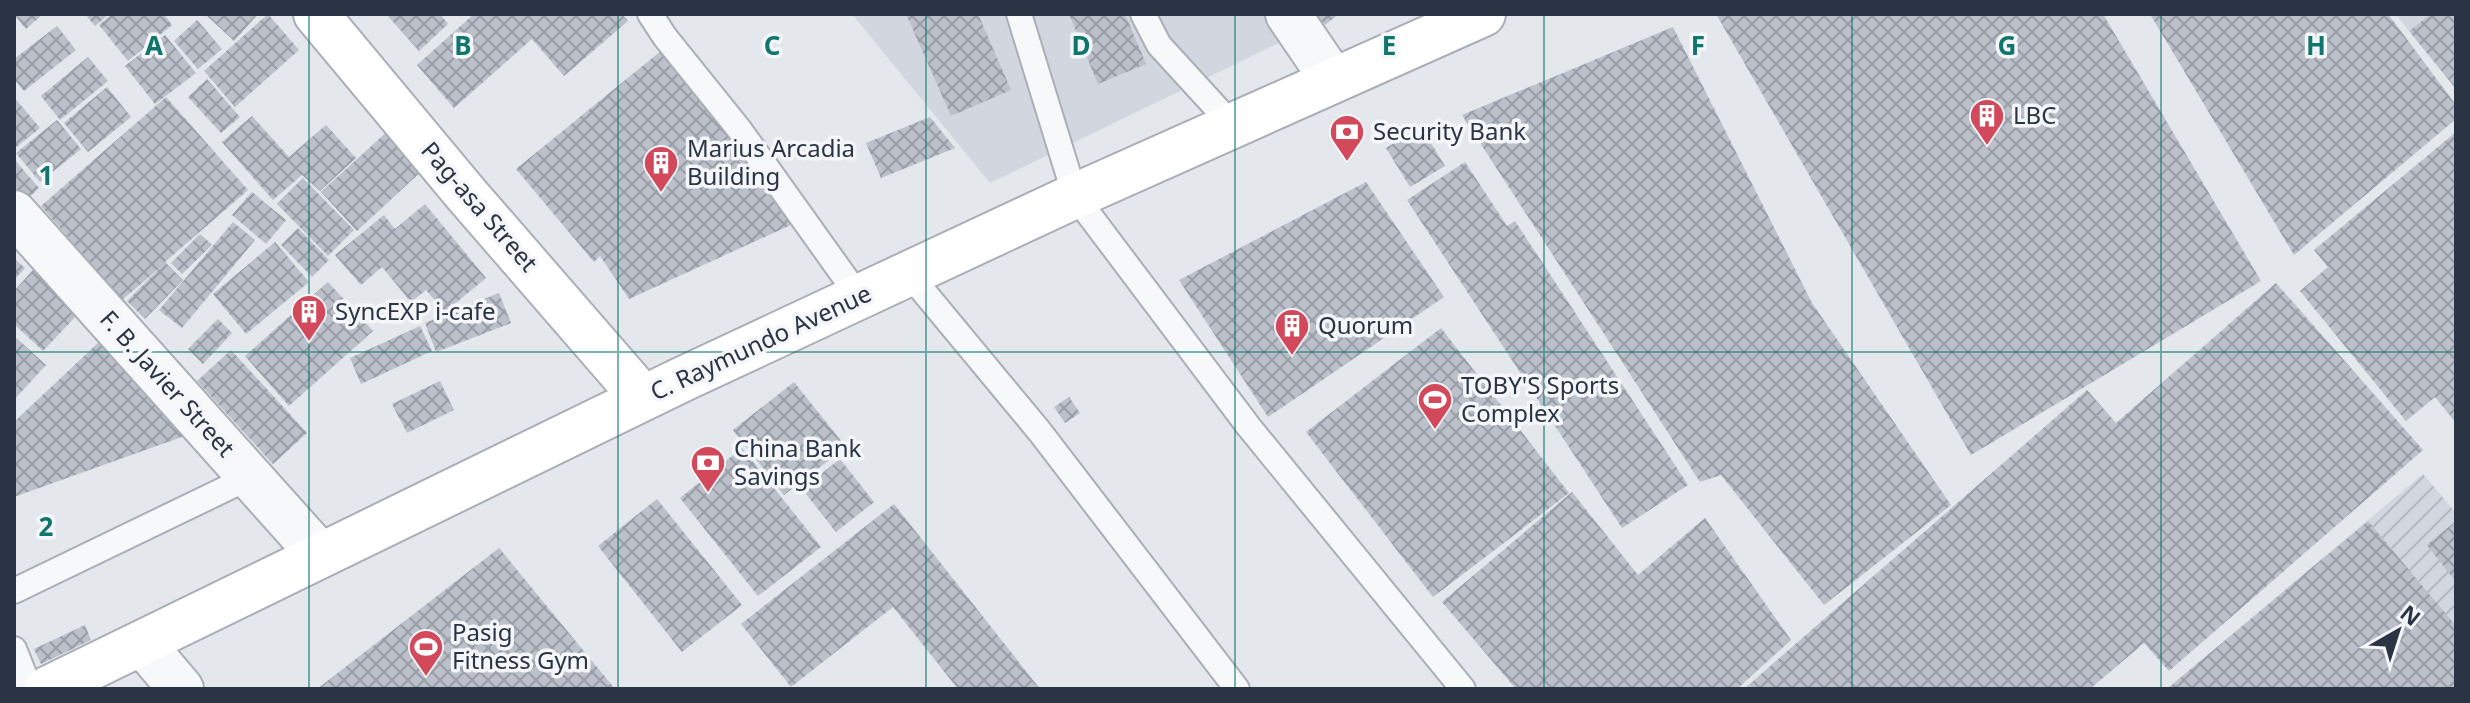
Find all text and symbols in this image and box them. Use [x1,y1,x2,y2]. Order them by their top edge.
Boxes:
text: A [145,27,163,63]
text: B [454,27,472,63]
text: C [764,27,780,63]
text: D [1071,27,1091,63]
text: E [1382,27,1396,63]
text: F [1691,27,1705,63]
text: G [1998,27,2016,63]
text: H [2306,27,2326,63]
building icon: LBC [1968,97,2006,147]
place label: LBC [2013,98,2056,131]
bank icon: Security Bank [1328,113,1366,163]
place label: Security Bank [1373,114,1526,147]
place label: Marius Arcadia Building [687,131,855,192]
street label: Pag-asa Street [414,134,546,278]
building icon: Marius Arcadia Building [642,144,680,194]
text: 1 [39,157,53,193]
street label: C. Raymundo Avenue [644,276,876,407]
building icon: SyncEXP i-cafe [290,293,328,343]
place label: SyncEXP i-cafe [335,294,496,327]
street label: F. B. Javier Street [93,303,243,464]
building icon: Quorum [1273,307,1311,357]
place label: Quorum [1318,308,1413,341]
place label: TOBY'S Sports Complex [1461,368,1619,429]
sports icon: TOBY'S Sports Complex [1416,381,1454,431]
place label: China Bank Savings [734,431,862,492]
bank icon: China Bank Savings [689,444,727,494]
text: 2 [39,508,54,544]
north arrow [2358,591,2438,671]
text: N [2395,597,2428,632]
place label: Pasig Fitness Gym [452,615,589,676]
sports icon: Pasig Fitness Gym [407,628,445,678]

